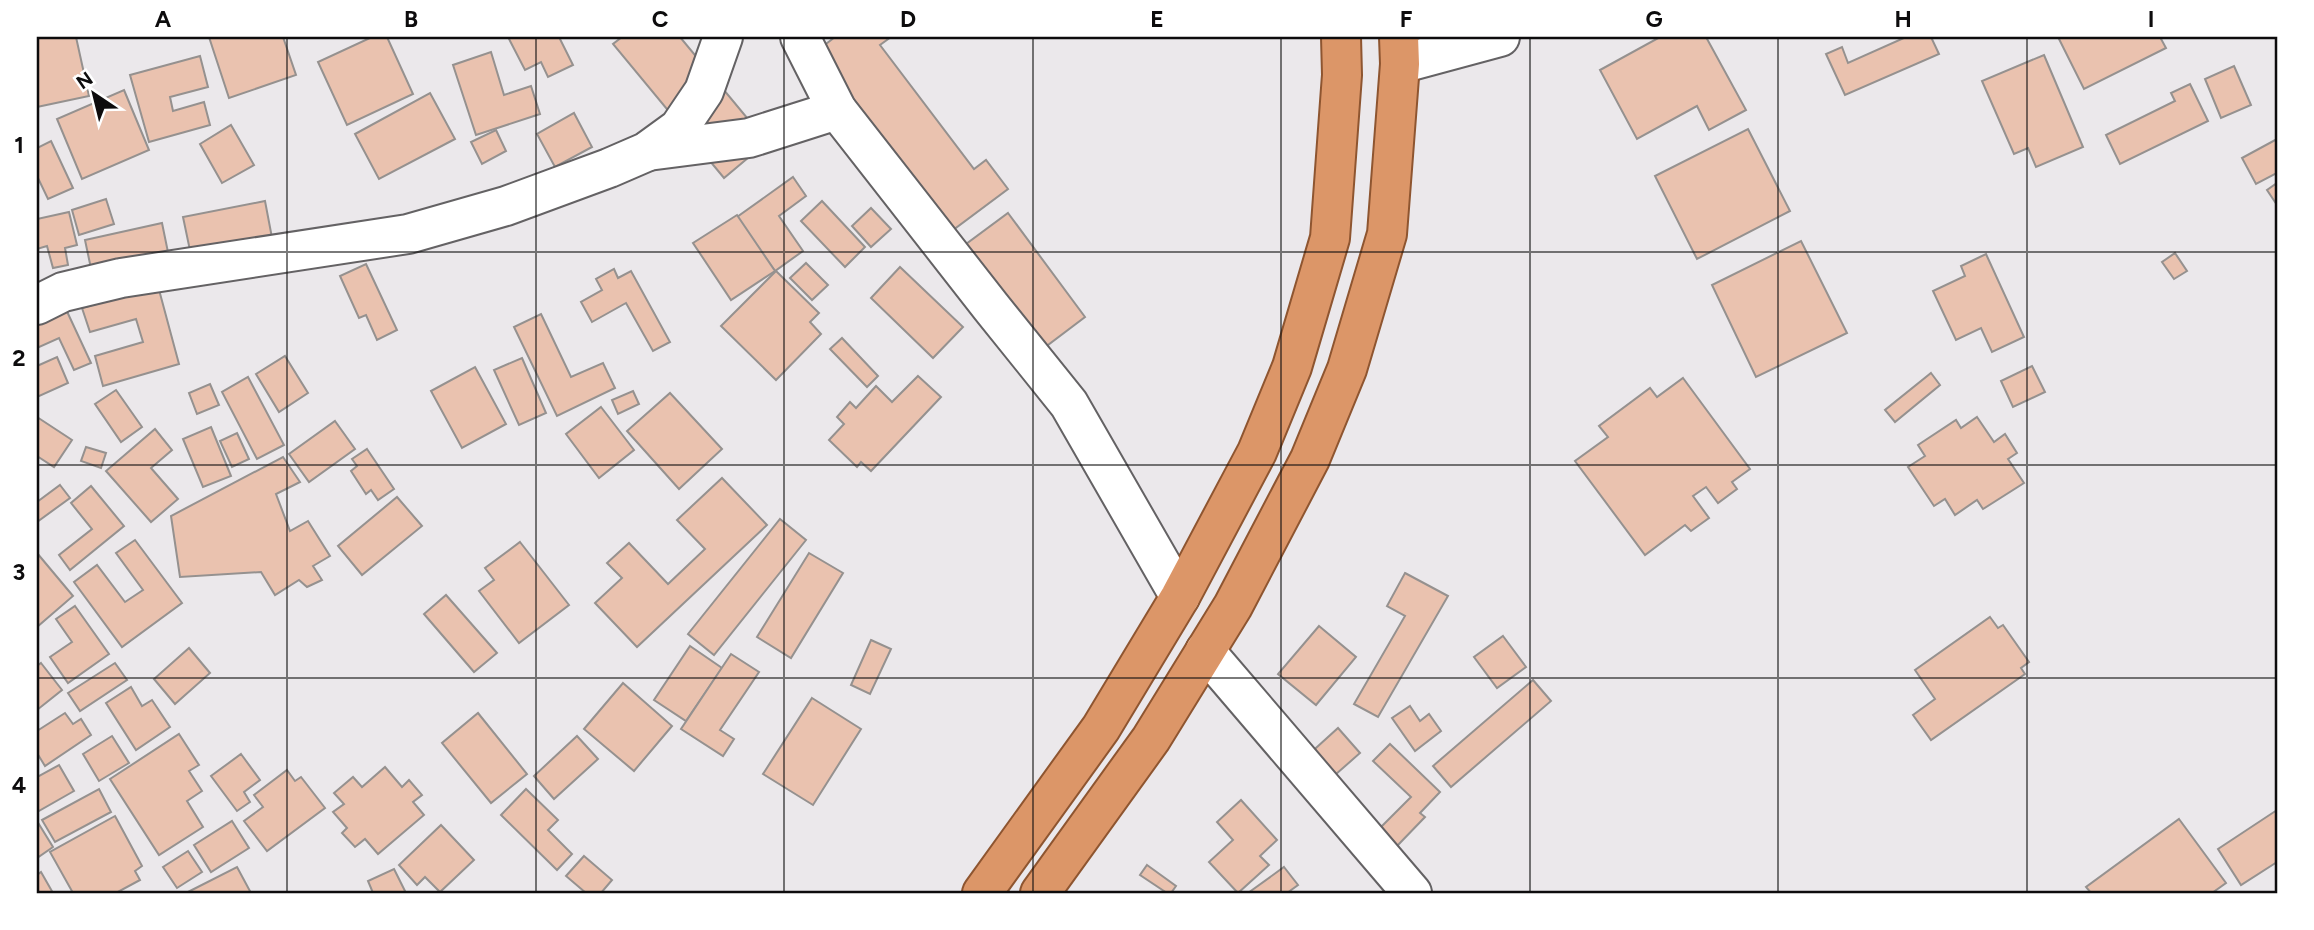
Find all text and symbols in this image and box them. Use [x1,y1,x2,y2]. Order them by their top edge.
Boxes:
text: A [155,5,172,33]
text: B [404,5,418,33]
text: C [652,5,669,33]
text: D [900,5,916,33]
text: E [1150,5,1164,33]
text: F [1400,5,1413,33]
text: G [1645,5,1663,33]
text: H [1894,5,1912,33]
text: I [2148,5,2154,33]
north arrow [60,60,130,130]
text: N [72,67,97,94]
text: 1 [14,131,24,159]
text: 2 [12,344,26,372]
text: 3 [13,558,25,586]
text: 4 [12,771,26,799]

